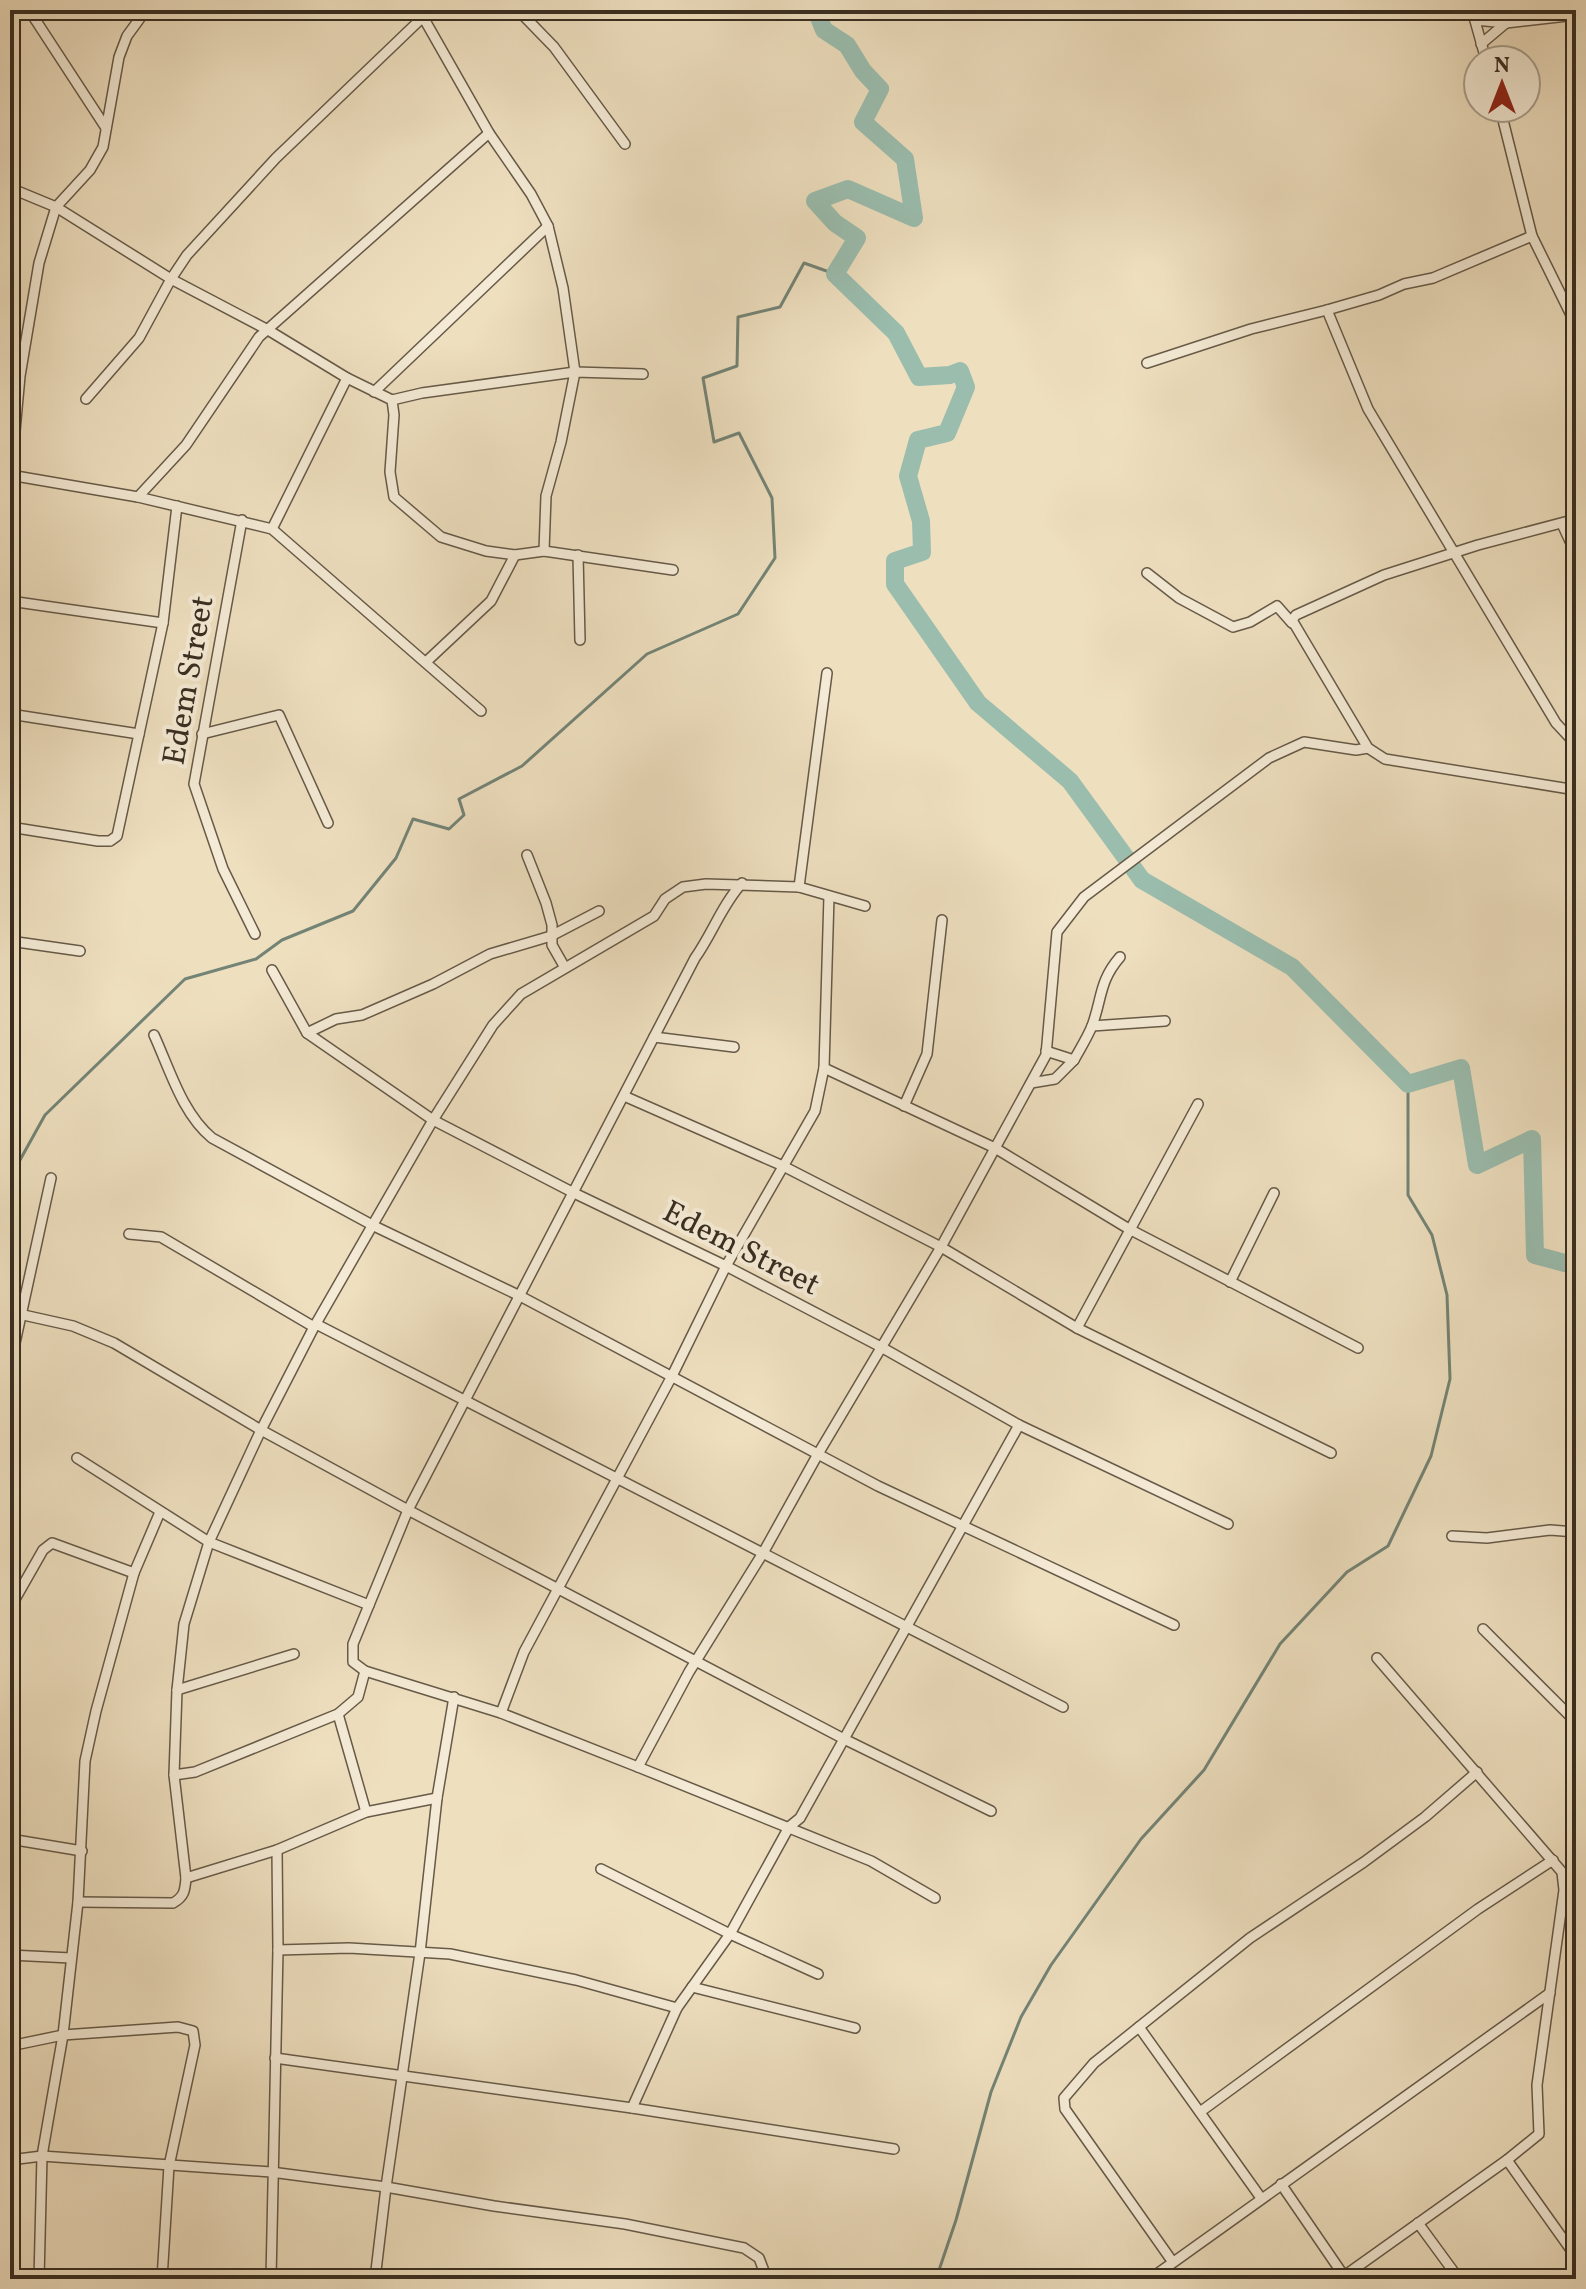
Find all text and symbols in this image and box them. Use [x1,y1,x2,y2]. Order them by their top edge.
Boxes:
north arrow [1462,44,1542,124]
text: N [1494,51,1510,82]
street label: Edem Street [153,592,226,769]
street label: Edem Street [654,1191,827,1308]

